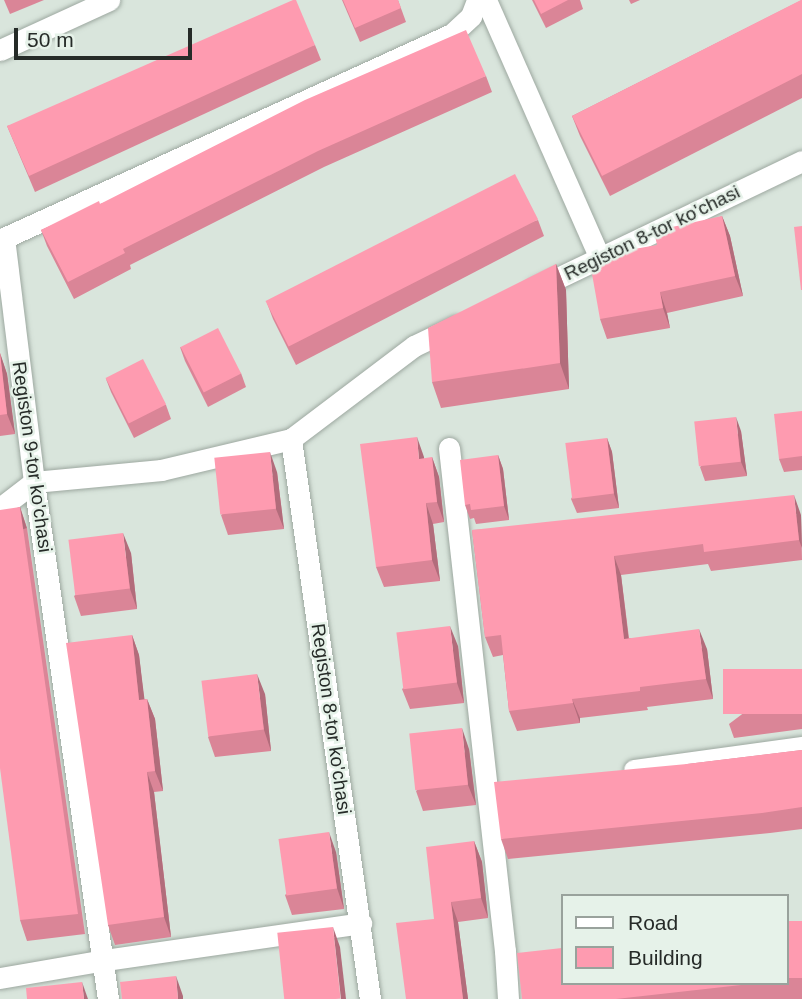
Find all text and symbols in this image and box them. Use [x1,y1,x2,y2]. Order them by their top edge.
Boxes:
scale bar [18,14,196,58]
text: 50 m [27,28,74,51]
street label: Registon 8-tor ko'chasi [560,181,744,285]
street label: Registon 9-tor ko'chasi [7,360,57,554]
street label: Registon 8-tor ko'chasi [306,622,356,816]
legend [560,894,788,985]
text: Road [628,911,678,934]
text: Building [628,946,703,969]

